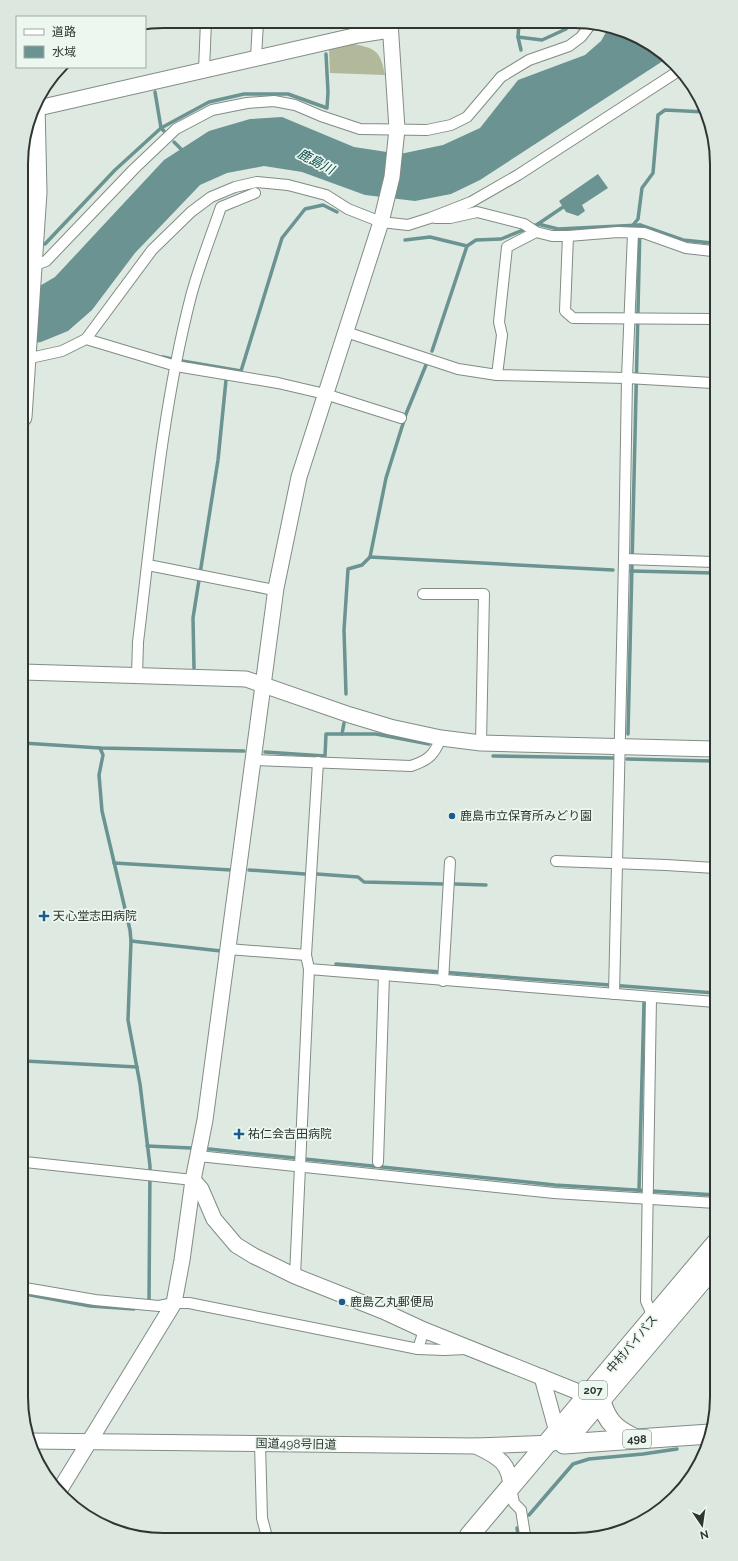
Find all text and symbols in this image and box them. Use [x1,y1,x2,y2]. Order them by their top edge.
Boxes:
legend [16,16,146,68]
text: 道路 [52,25,76,39]
text: 水域 [52,45,76,59]
water label: 鹿島川 [295,146,338,178]
place label: 鹿島市立保育所みどり園 [460,809,592,823]
marker: 鹿島市立保育所みどり園 [447,811,457,821]
place label: 天心堂志田病院 [53,909,137,923]
marker: 天心堂志田病院 [38,910,50,922]
place label: 祐仁会吉田病院 [248,1127,332,1141]
marker: 祐仁会吉田病院 [233,1128,245,1140]
place label: 鹿島乙丸郵便局 [350,1295,434,1309]
marker: 鹿島乙丸郵便局 [337,1297,347,1307]
street label: 中村バイパス [604,1312,660,1376]
road number: 207 [579,1381,607,1399]
road number: 498 [623,1430,651,1448]
street label: 国道498号旧道 [256,1436,336,1452]
north arrow [682,1505,722,1545]
text: N [699,1527,710,1542]

